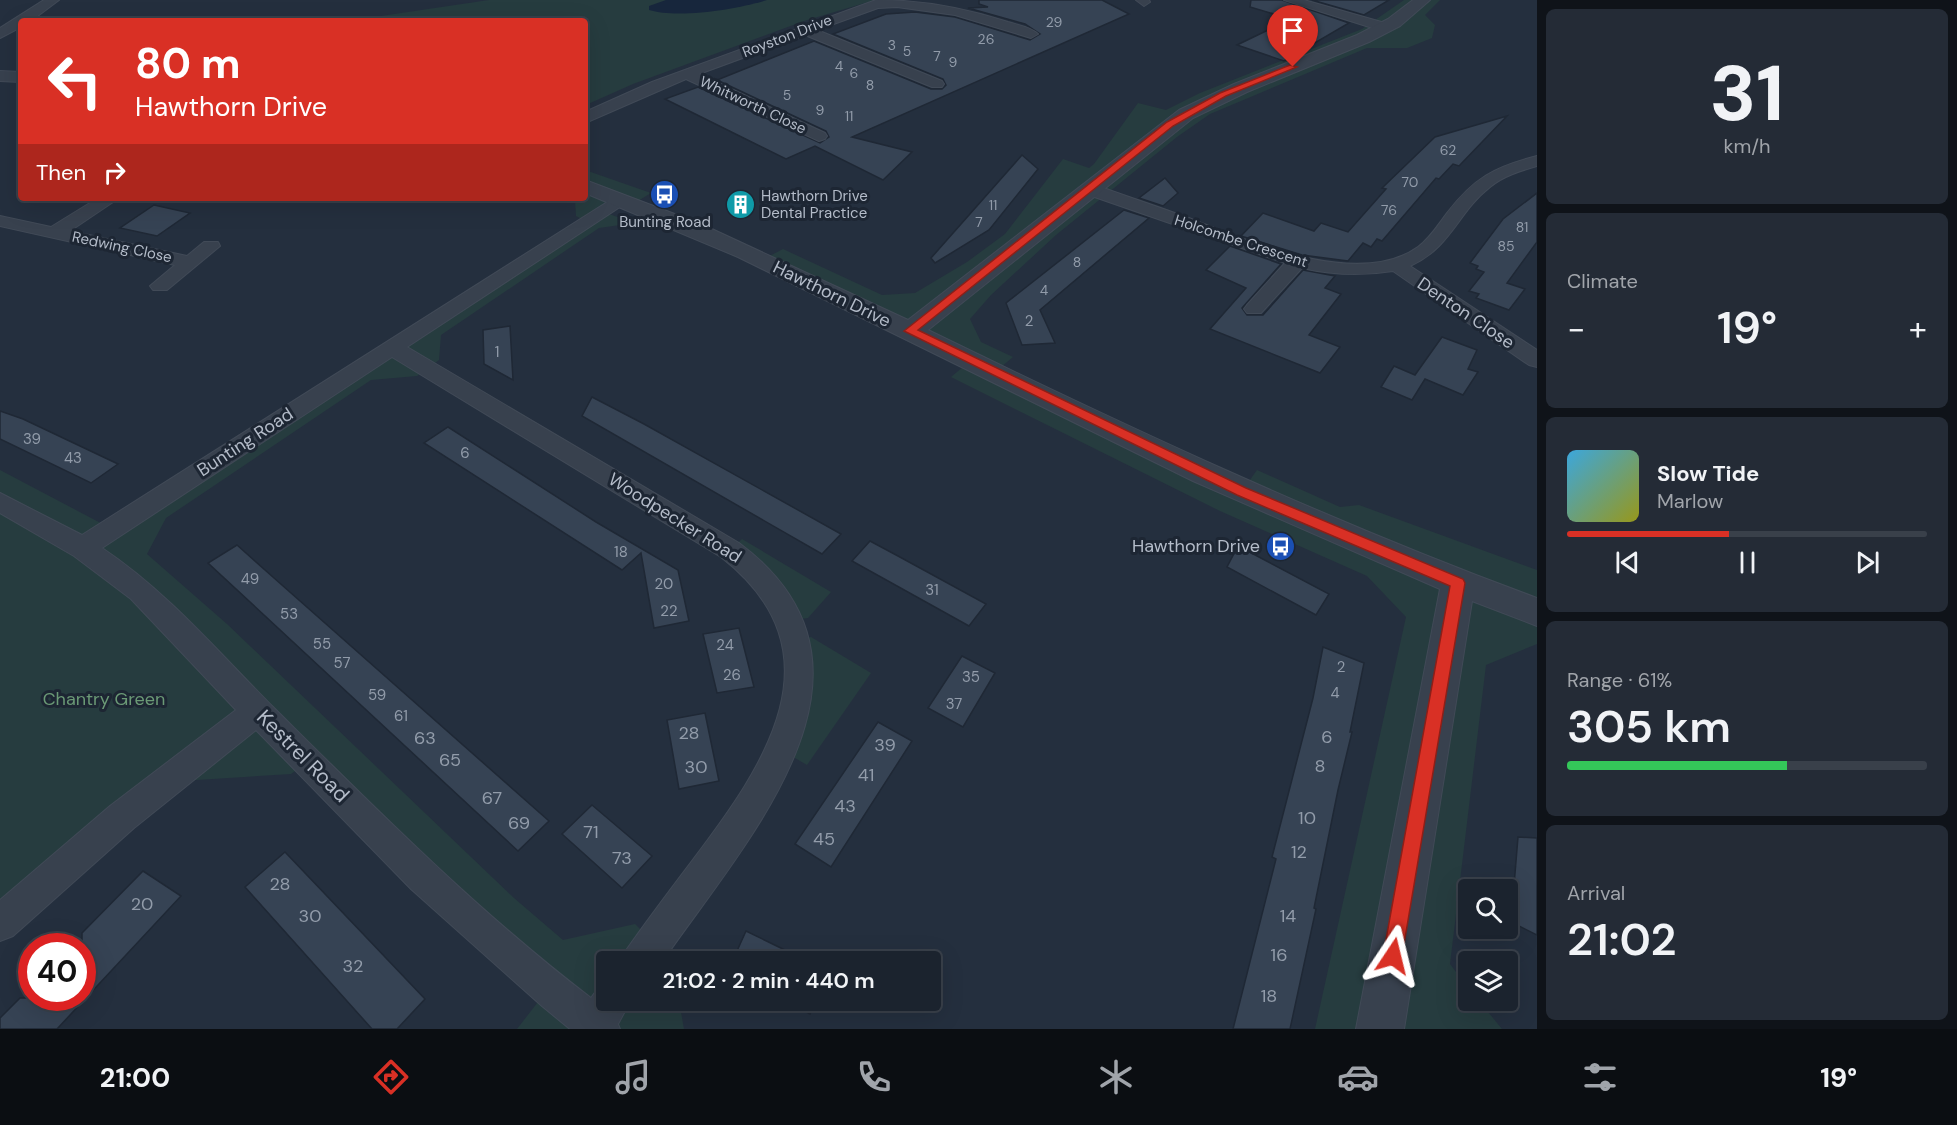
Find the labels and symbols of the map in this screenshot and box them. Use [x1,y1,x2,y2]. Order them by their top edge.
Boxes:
pin [1267,5,1318,67]
street label: Royston Drive [739,10,835,62]
house number: 29 [1046,13,1063,31]
house number: 26 [978,30,994,48]
house number: 3 [888,36,896,54]
house number: 5 [903,42,911,60]
house number: 7 [933,47,941,65]
house number: 9 [949,53,958,71]
house number: 4 [835,57,844,75]
house number: 6 [850,64,858,82]
street label: Whitworth Close [696,71,810,139]
house number: 8 [866,76,874,94]
house number: 5 [783,86,791,104]
house number: 9 [816,101,825,119]
house number: 11 [845,107,853,125]
house number: 62 [1440,141,1456,159]
house number: 70 [1402,173,1418,191]
bus stop icon: Bunting Road [649,179,681,211]
place label: Hawthorn Drive Dental Practice [761,186,868,223]
building icon: Hawthorn Drive Dental Practice [724,189,756,221]
house number: 11 [989,196,997,214]
house number: 76 [1381,201,1397,219]
street label: Holcombe Crescent [1172,210,1310,272]
place label: Bunting Road [619,212,711,232]
house number: 7 [975,213,983,231]
house number: 81 [1516,218,1528,236]
street label: Redwing Close [70,227,174,267]
house number: 85 [1497,237,1515,255]
house number: 8 [1073,253,1081,271]
street label: Hawthorn Drive [769,255,895,333]
street label: Denton Close [1413,272,1519,354]
house number: 4 [1040,281,1049,299]
house number: 2 [1025,311,1033,331]
house number: 1 [495,342,499,362]
street label: Bunting Road [192,402,298,482]
house number: 39 [23,429,41,449]
house number: 6 [460,443,470,463]
house number: 43 [64,448,82,468]
street label: Woodpecker Road [604,467,746,569]
bus stop icon: Hawthorn Drive [1265,530,1297,562]
place label: Hawthorn Drive [1132,534,1260,558]
house number: 18 [614,542,628,562]
house number: 49 [241,569,259,589]
house number: 20 [655,574,673,594]
house number: 31 [925,580,939,600]
house number: 22 [660,601,678,621]
house number: 53 [280,604,298,624]
house number: 55 [313,634,331,654]
house number: 24 [716,635,734,655]
house number: 57 [334,653,350,673]
house number: 2 [1337,657,1345,677]
house number: 26 [723,665,741,685]
house number: 35 [962,667,980,687]
house number: 4 [1330,683,1340,703]
house number: 59 [368,685,386,705]
park label: Chantry Green [43,687,165,711]
house number: 37 [946,694,962,714]
street label: Kestrel Road [251,704,355,808]
house number: 61 [394,706,408,726]
house number: 28 [678,721,700,745]
house number: 6 [1321,725,1333,749]
house number: 63 [414,726,436,750]
house number: 39 [874,733,896,757]
house number: 65 [439,748,461,772]
house number: 8 [1315,754,1325,778]
house number: 30 [685,755,707,779]
house number: 41 [858,763,874,787]
house number: 67 [482,786,502,810]
house number: 43 [834,794,856,818]
house number: 10 [1298,806,1316,830]
house number: 69 [508,811,530,835]
house number: 71 [583,820,599,844]
house number: 45 [813,827,835,851]
house number: 12 [1291,840,1307,864]
house number: 73 [612,846,632,870]
house number: 28 [269,872,291,896]
house number: 20 [131,892,153,916]
house number: 30 [299,904,321,928]
house number: 14 [1280,904,1296,928]
position arrow [1361,924,1425,988]
speed limit sign: 40 [18,933,96,1011]
house number: 16 [1271,943,1287,967]
house number: 32 [342,954,364,978]
house number: 18 [1261,984,1277,1008]

